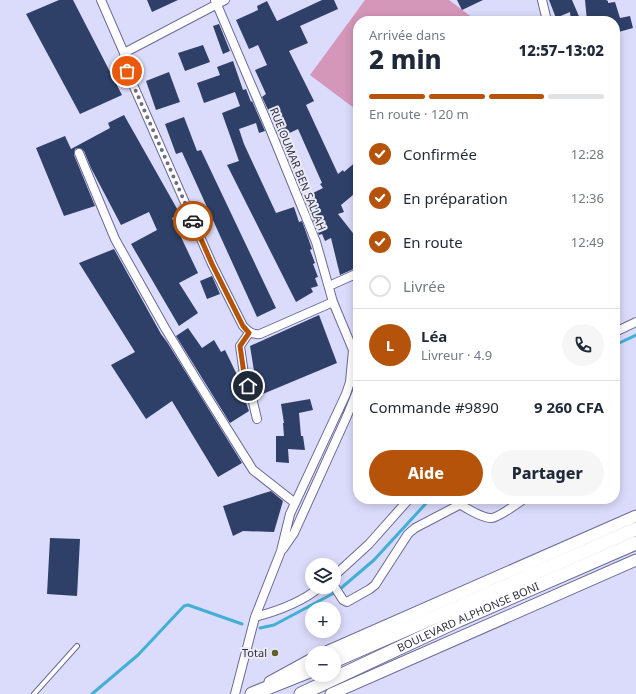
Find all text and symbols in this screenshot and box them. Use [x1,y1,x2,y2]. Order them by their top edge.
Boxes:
text: Arrivée dans [369,26,446,44]
text: 12:57–13:02 [519,40,604,60]
text: 2 min [369,41,442,77]
pin [110,54,144,88]
icon: bag [116,60,138,82]
street label: RUE OUMAR BEN SALLAH [267,105,330,233]
text: En route · 120 m [369,105,469,123]
icon: check [369,143,391,165]
text: Confirmée [403,144,477,164]
text: 12:28 [571,145,604,163]
icon: check [369,187,391,209]
text: En préparation [403,188,508,208]
text: 12:36 [571,189,604,207]
courier [173,201,213,241]
icon: car [182,210,204,232]
icon: check [369,231,391,253]
text: En route [403,232,463,252]
text: 12:49 [571,233,604,251]
text: Livrée [403,276,445,296]
button: phone [562,324,604,366]
text: Léa [421,326,447,346]
text: L [386,335,394,355]
text: Livreur · 4.9 [421,346,492,364]
pin [231,369,265,403]
icon: home [237,375,259,397]
text: Commande #9890 [369,397,499,417]
text: 9 260 CFA [534,397,604,417]
button: Aide [369,450,483,496]
button: Partager [491,450,604,496]
map controls [305,558,341,682]
button: layers [305,558,341,594]
street label: BOULEVARD ALPHONSE BONI [394,578,541,655]
button: + [305,602,341,638]
place label: Total [242,645,267,660]
button: − [305,646,341,682]
marker: Total [270,648,280,658]

